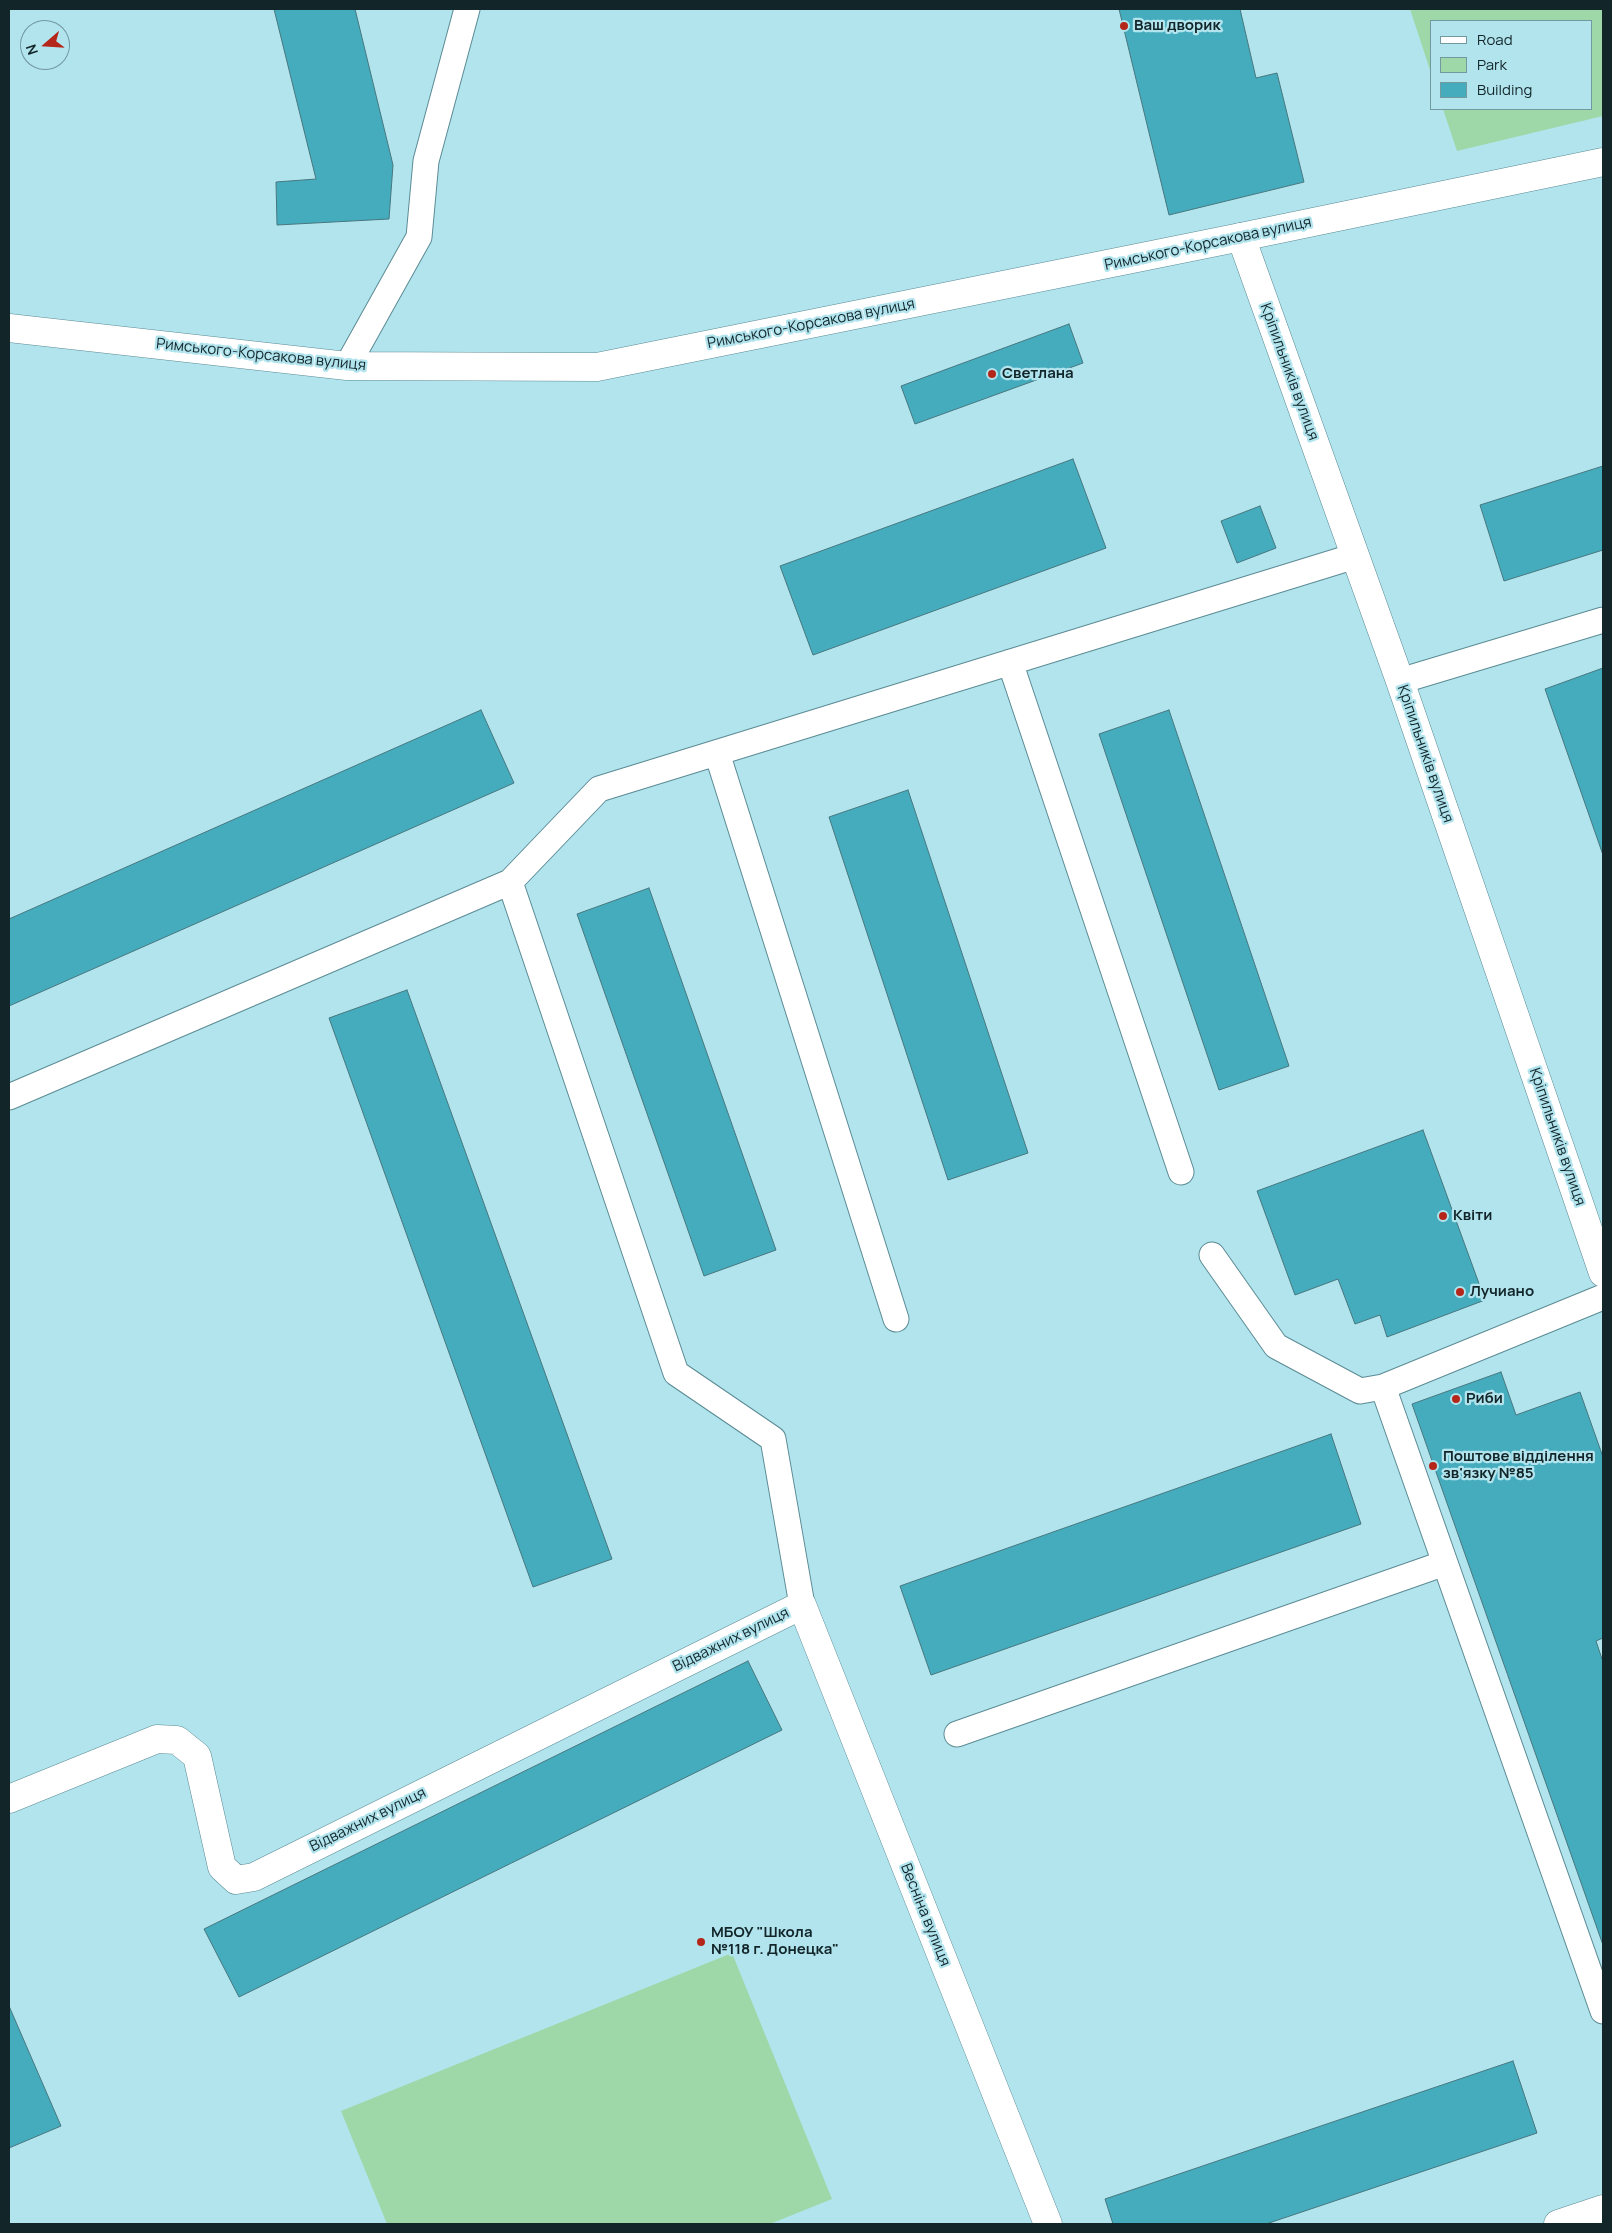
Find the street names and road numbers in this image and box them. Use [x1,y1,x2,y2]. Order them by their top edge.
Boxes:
street label: Римського-Корсакова вулиця [1103,213,1313,275]
street label: Римського-Корсакова вулиця [706,295,916,353]
street label: Кріпильників вулиця [1256,301,1322,443]
street label: Римського-Корсакова вулиця [155,335,367,375]
street label: Кріпильників вулиця [1393,683,1457,825]
street label: Кріпильників вулиця [1525,1066,1589,1208]
street label: Відважних вулиця [670,1604,792,1676]
street label: Відважних вулиця [307,1784,429,1856]
street label: Весніна вулиця [896,1861,954,1969]

